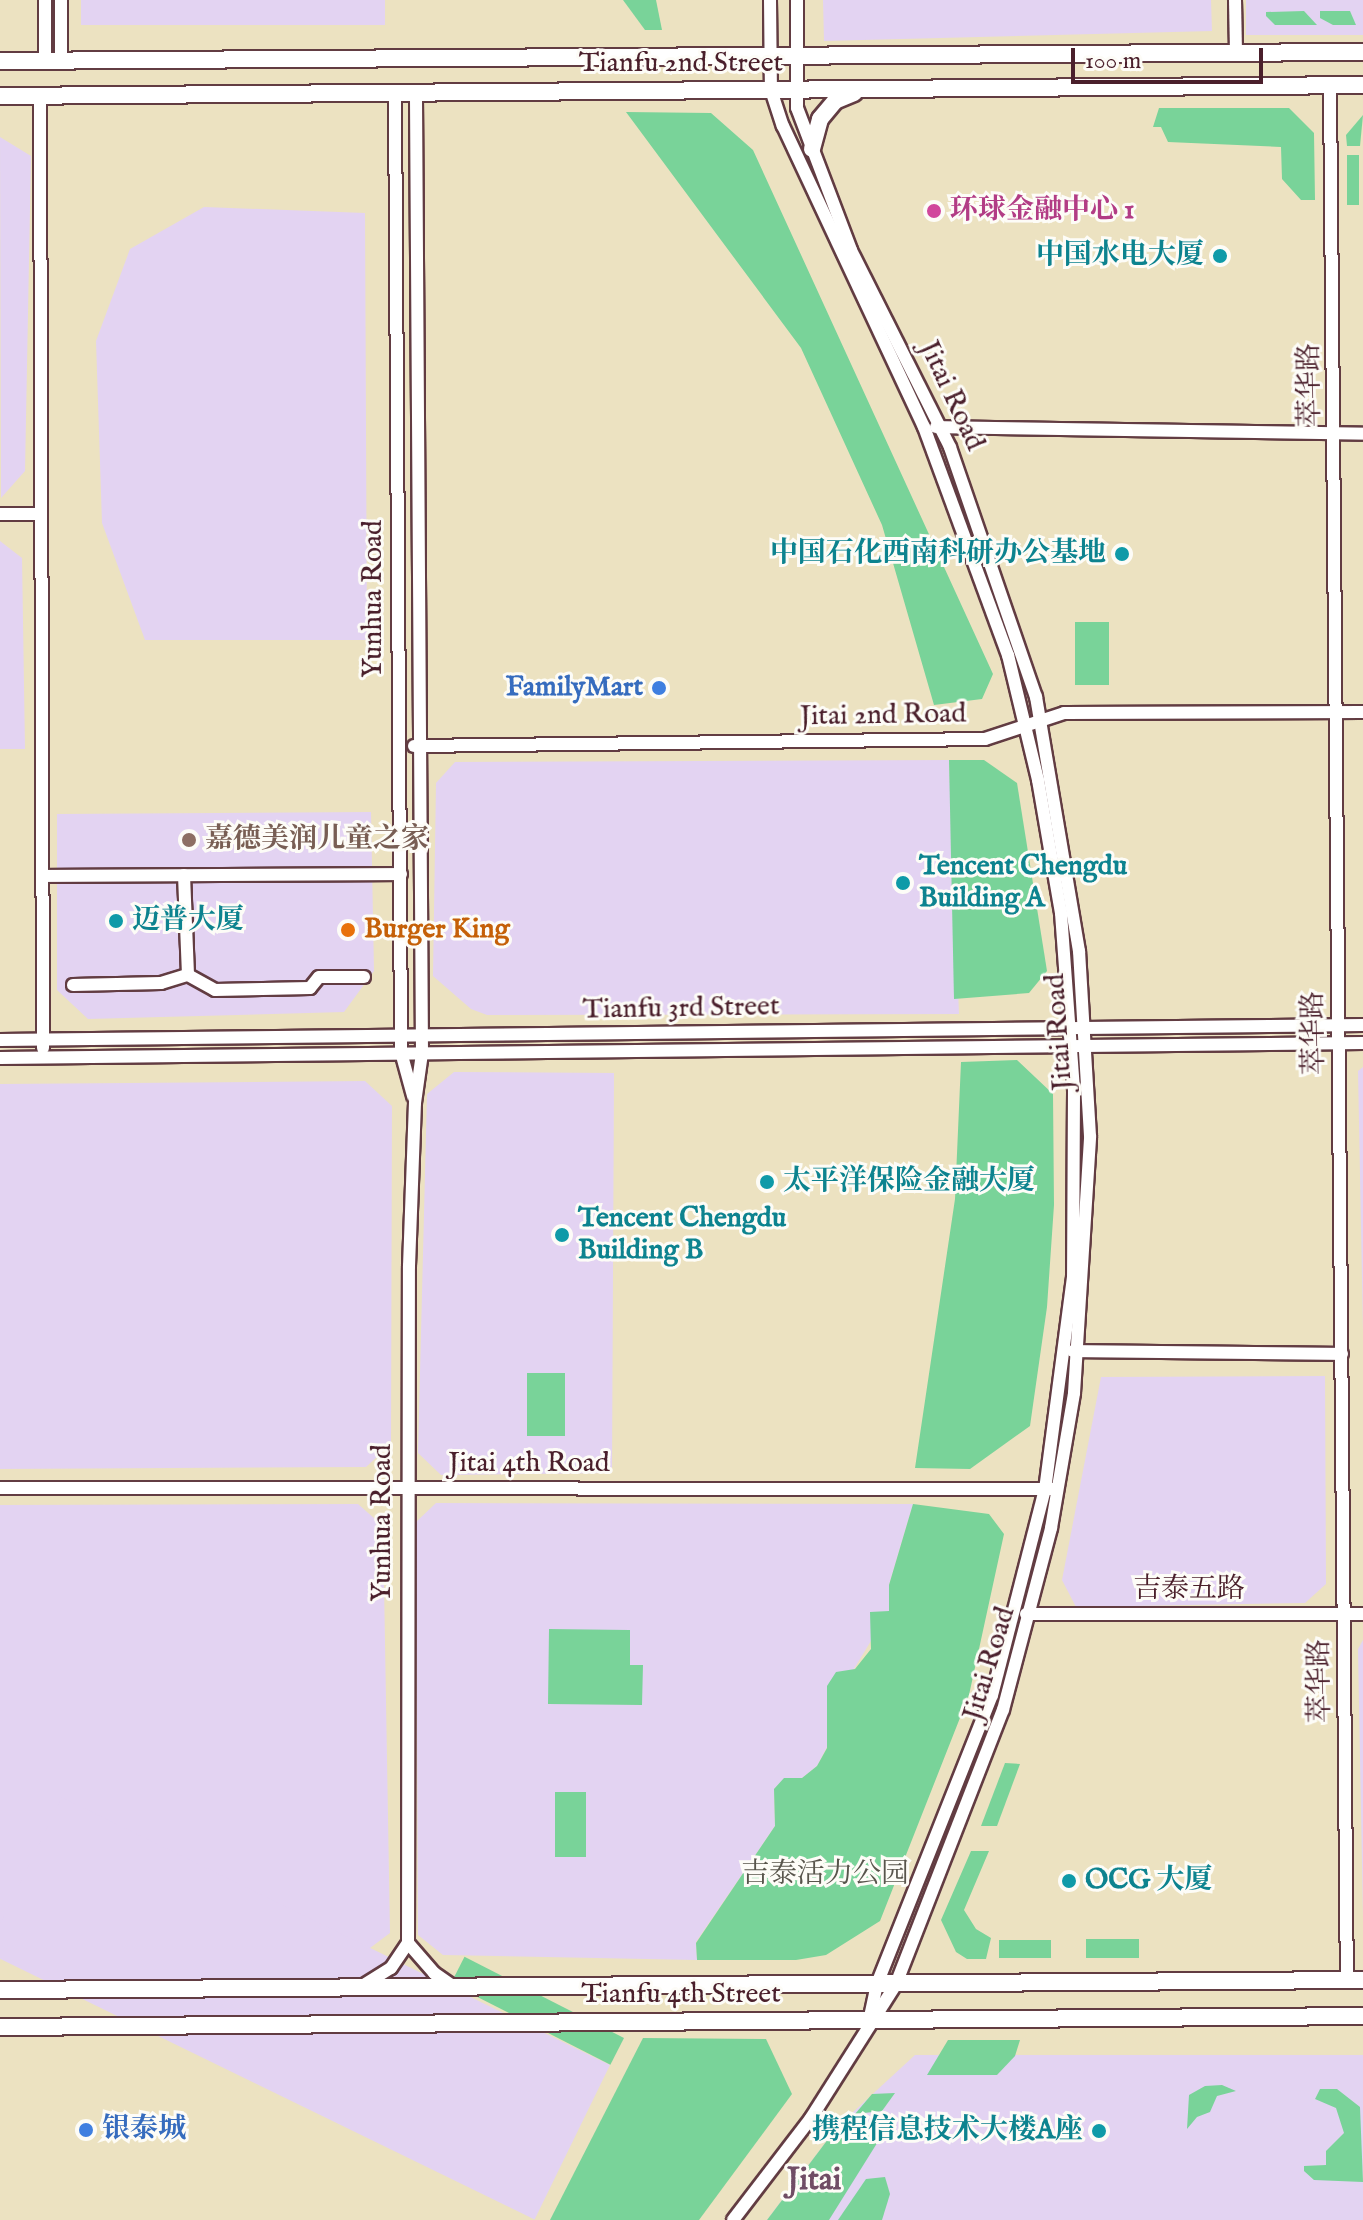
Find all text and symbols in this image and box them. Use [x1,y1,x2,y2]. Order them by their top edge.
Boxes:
scale bar [1075,32,1267,82]
text: 100 m [1085,46,1141,77]
street label: Tianfu 2nd Street [579,47,783,81]
place label: 环球金融中心 1 [950,194,1135,228]
marker: 环球金融中心 1 [925,202,943,220]
place label: 中国水电大厦 [1036,239,1204,273]
marker: 中国水电大厦 [1211,247,1229,265]
street label: Jitai Road [911,336,991,456]
street label: 萃华路 [1293,343,1329,427]
street label: Yunhua Road [357,520,391,678]
place label: 中国石化西南科研办公基地 [770,537,1106,571]
marker: 中国石化西南科研办公基地 [1113,545,1131,563]
place label: FamilyMart [506,671,643,705]
marker: FamilyMart [650,679,668,697]
street label: Jitai 2nd Road [800,698,966,734]
place label: 嘉德美润儿童之家 [205,823,429,857]
marker: 嘉德美润儿童之家 [180,831,198,849]
place label: Tencent Chengdu Building A [919,850,1127,916]
marker: Tencent Chengdu Building A [894,874,912,892]
place label: 迈普大厦 [132,904,244,938]
marker: 迈普大厦 [107,912,125,930]
place label: Burger King [364,913,510,947]
marker: Burger King [339,921,357,939]
street label: Jitai Road [1039,972,1081,1092]
street label: Tianfu 3rd Street [582,990,780,1028]
street label: 萃华路 [1297,991,1333,1075]
place label: 太平洋保险金融大厦 [783,1165,1035,1199]
marker: 太平洋保险金融大厦 [758,1173,776,1191]
place label: Tencent Chengdu Building B [578,1202,786,1268]
marker: Tencent Chengdu Building B [553,1226,571,1244]
street label: Yunhua Road [366,1444,400,1602]
street label: Jitai 4th Road [448,1447,610,1481]
street label: 吉泰五路 [1133,1573,1245,1607]
street label: Jitai Road [957,1603,1023,1725]
street label: 萃华路 [1303,1639,1339,1723]
park label: 吉泰活力公园 [741,1858,909,1892]
place label: OCG 大厦 [1085,1864,1213,1898]
marker: OCG 大厦 [1060,1872,1078,1890]
street label: Tianfu 4th Street [581,1978,781,2012]
place label: 银泰城 [102,2113,186,2147]
place label: 携程信息技术大楼A座 [812,2114,1083,2148]
marker: 银泰城 [77,2121,95,2139]
marker: 携程信息技术大楼A座 [1090,2122,1108,2140]
district label: Jitai [787,2162,841,2200]

